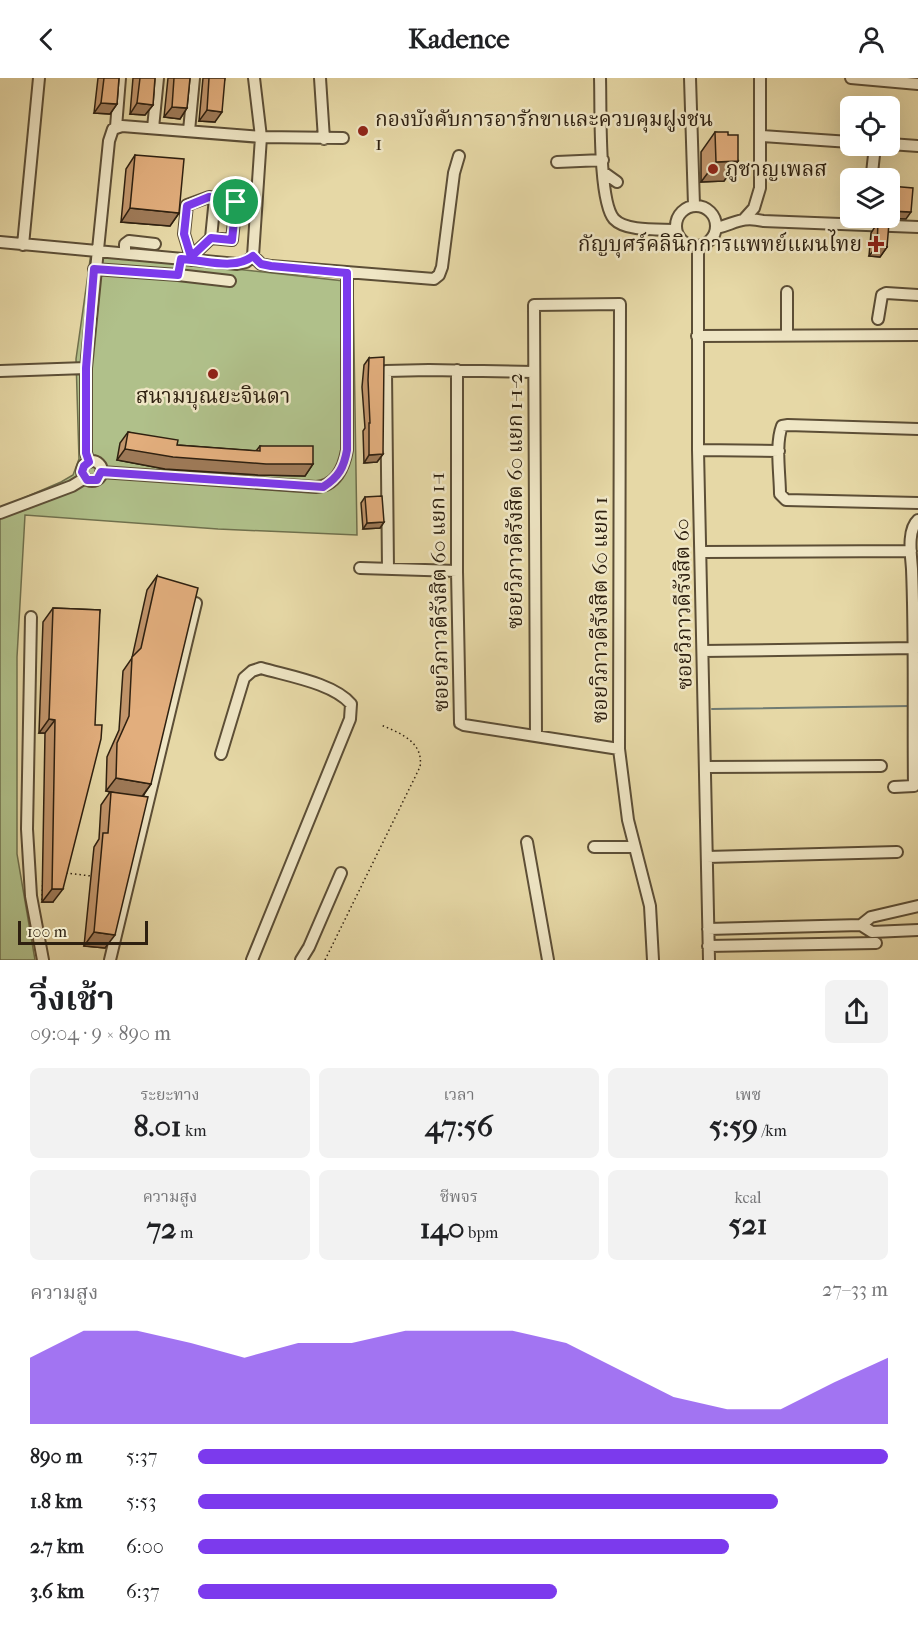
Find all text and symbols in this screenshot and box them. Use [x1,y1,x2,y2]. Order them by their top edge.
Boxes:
icon: back [30,23,63,56]
text: Kadence [408,23,510,55]
icon: person [855,23,888,56]
map controls [840,96,900,228]
button: locate [840,96,900,156]
place label: กองบังคับการอารักขาและควบคุมฝูงชน 1 [375,107,713,155]
marker: กองบังคับการอารักขาและควบคุมฝูงชน 1 [356,124,370,138]
place label: ภูชาญเพลส [725,157,827,182]
marker: ภูชาญเพลส [706,162,720,176]
button: layers [840,168,900,228]
pin [210,176,261,227]
icon: arrive [219,185,252,218]
place label: กัญบุศร์คลินิกการแพทย์แผนไทย [578,229,862,258]
marker: กัญบุศร์คลินิกการแพทย์แผนไทย [867,235,885,253]
marker: สนามบุณยะจินดา [206,367,220,381]
street label: ซอยวิภาวดีรังสิต 60 แยก 1-1-2 [503,373,527,629]
place label: สนามบุณยะจินดา [136,384,290,410]
street label: ซอยวิภาวดีรังสิต 60 แยก 1-1 [425,472,453,712]
street label: ซอยวิภาวดีรังสิต 60 แยก 1 [588,497,612,723]
street label: ซอยวิภาวดีรังสิต 60 [670,518,696,690]
scale bar [18,918,148,946]
text: 100 m [27,922,67,941]
text: วิ่งเช้า [30,980,115,1019]
button: share [825,980,888,1043]
text: 09:04 · 9 × 890 m [30,1022,171,1045]
text: ระยะทาง [140,1085,200,1104]
text: เวลา [443,1085,475,1104]
text: เพซ [735,1085,761,1104]
text: 8.01 [134,1109,181,1144]
text: 47:56 [425,1109,493,1144]
text: 5:59 [709,1109,758,1144]
text: km [181,1121,206,1140]
text: /km [758,1121,787,1140]
text: ความสูง [143,1187,197,1206]
text: ชีพจร [440,1187,478,1206]
text: kcal [735,1188,761,1207]
text: 521 [728,1207,768,1242]
text: 72 [147,1211,177,1246]
text: 140 [420,1211,465,1246]
text: m [177,1223,193,1242]
text: bpm [465,1223,498,1242]
text: 27–33 m [822,1278,888,1301]
text: ความสูง [30,1281,98,1304]
text: 890 m [30,1445,83,1468]
text: 5:37 [126,1445,157,1468]
text: 1.8 km [30,1490,82,1513]
text: 5:53 [126,1490,156,1513]
text: 2.7 km [30,1535,84,1558]
text: 6:00 [126,1535,164,1558]
text: 3.6 km [30,1580,84,1603]
text: 6:37 [126,1580,160,1603]

